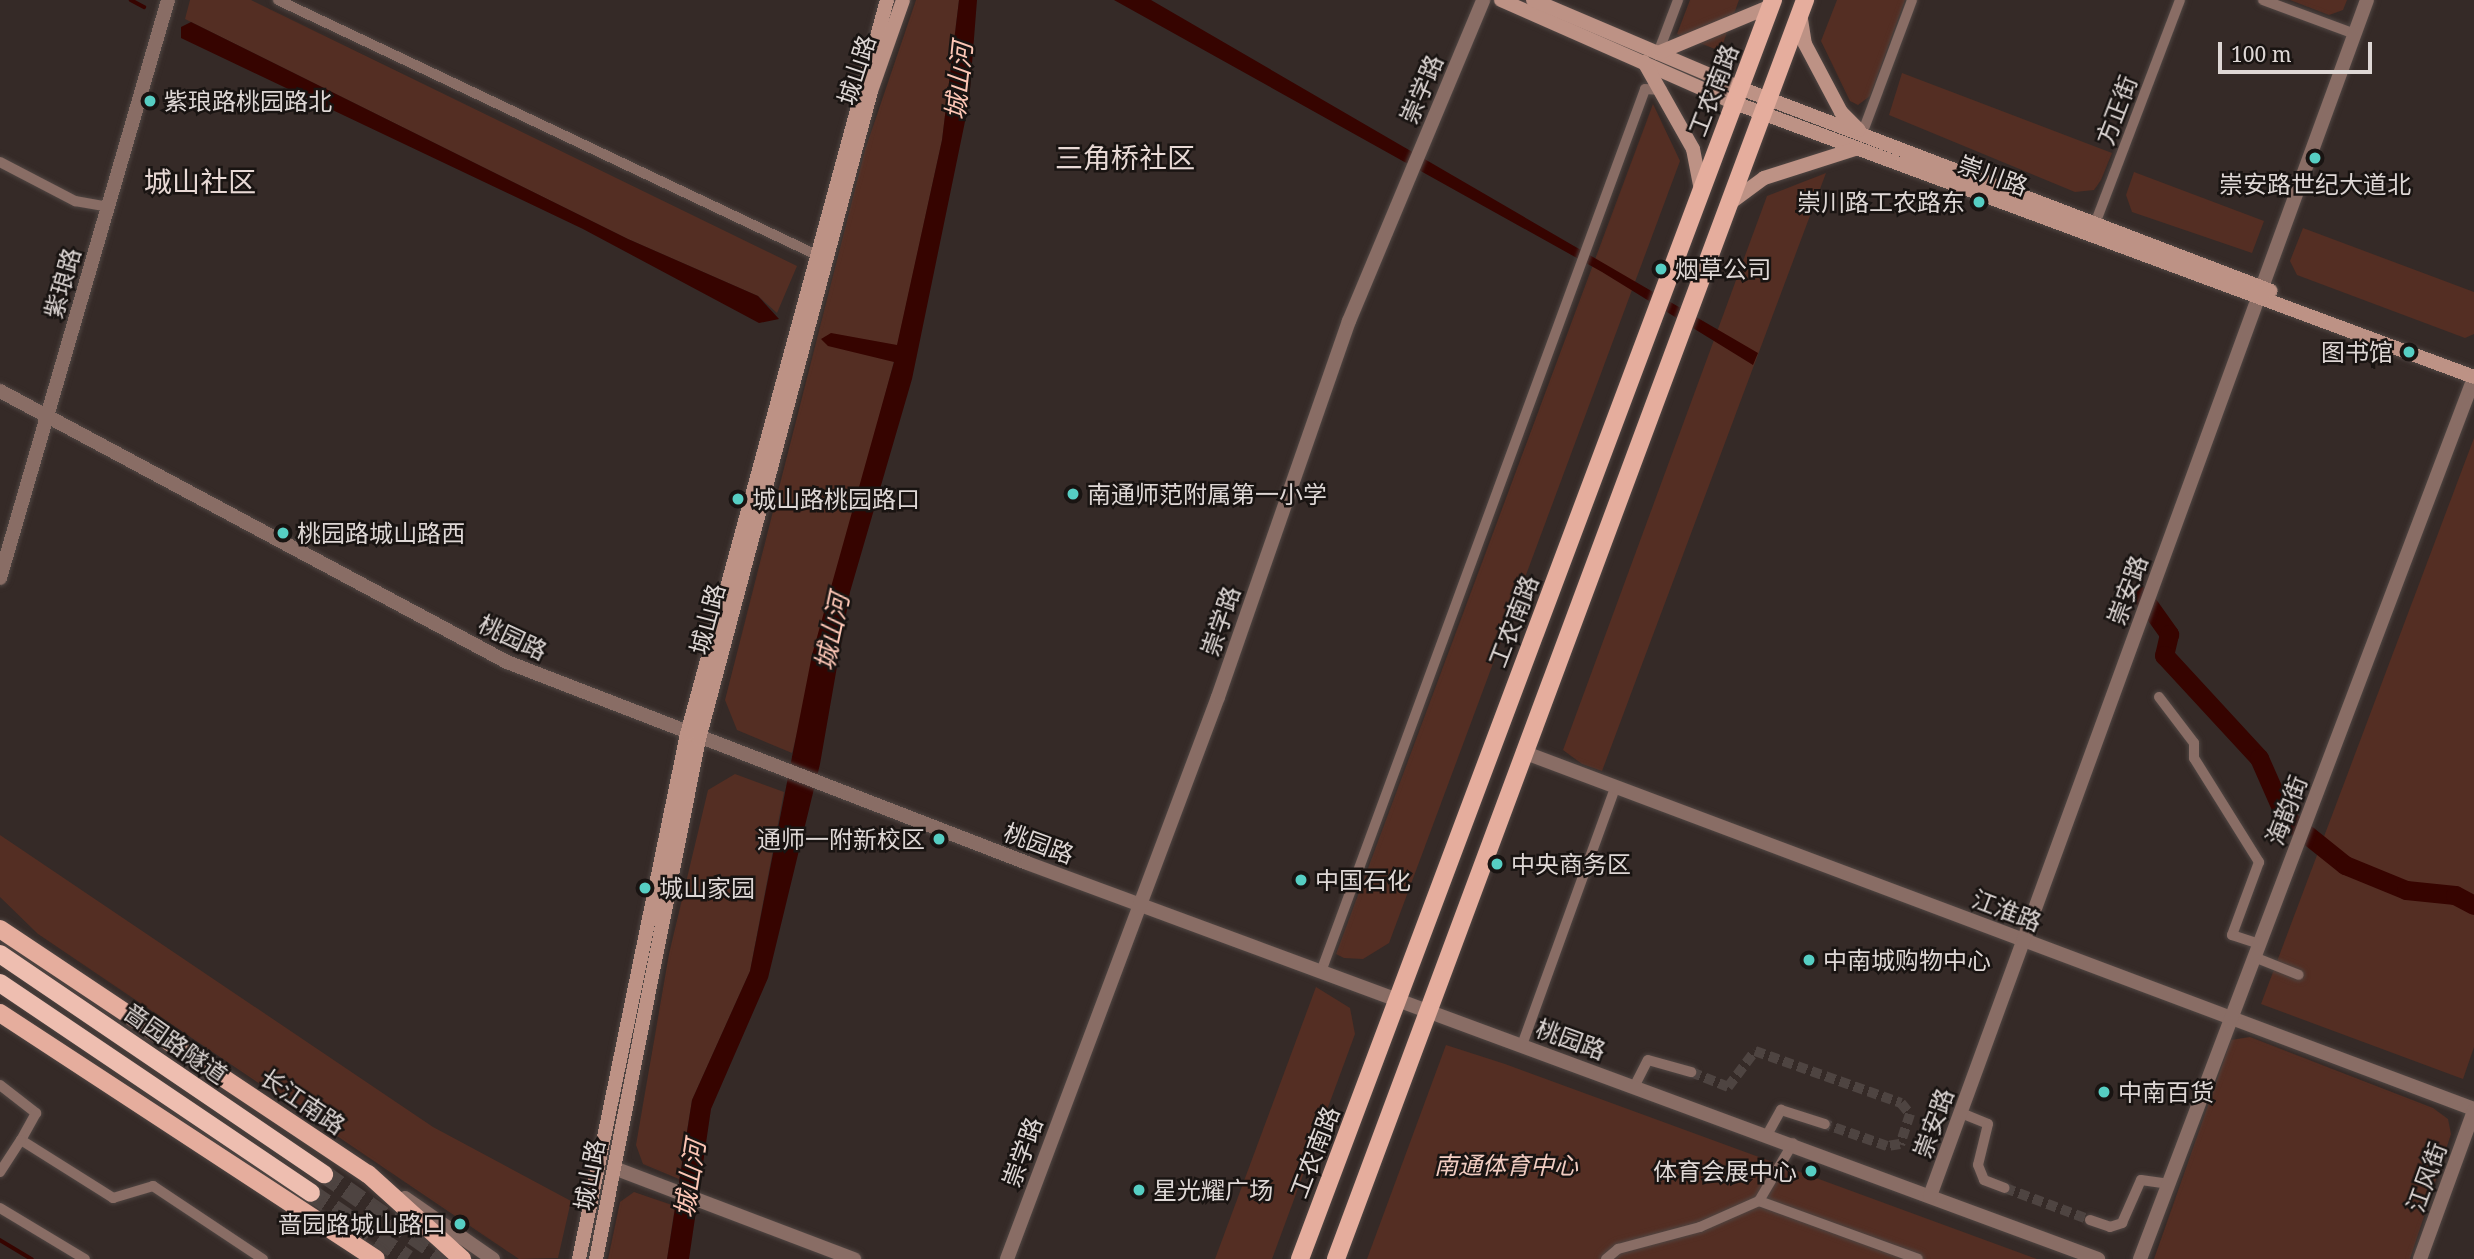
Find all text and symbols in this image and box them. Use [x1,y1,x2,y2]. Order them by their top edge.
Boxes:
scale bar [2222,28,2376,72]
street label: 城山路 [831,31,881,109]
street label: 工农南路 [1682,40,1744,140]
text: 100 m [2231,40,2292,68]
water label: 城山河 [939,41,979,121]
street label: 崇学路 [1394,50,1448,128]
street label: 方正街 [2090,71,2142,149]
place label: 紫琅路桃园路北 [164,87,332,115]
marker: 紫琅路桃园路北 [142,93,158,109]
district label: 三角桥社区 [1055,140,1195,174]
street label: 崇川路 [1954,149,2032,201]
marker: 崇安路世纪大道北 [2307,150,2323,166]
district label: 城山社区 [144,164,256,198]
place label: 崇安路世纪大道北 [2219,170,2411,198]
place label: 崇川路工农路东 [1797,188,1965,216]
marker: 崇川路工农路东 [1971,194,1987,210]
street label: 紫琅路 [38,244,86,322]
place label: 烟草公司 [1675,255,1771,283]
marker: 烟草公司 [1653,261,1669,277]
place label: 图书馆 [2321,338,2393,366]
marker: 图书馆 [2399,342,2419,362]
place label: 南通师范附属第一小学 [1087,480,1327,508]
place label: 城山路桃园路口 [752,485,920,513]
marker: 南通师范附属第一小学 [1065,486,1081,502]
marker: 城山路桃园路口 [730,491,746,507]
place label: 桃园路城山路西 [297,519,465,547]
marker: 桃园路城山路西 [275,525,291,541]
street label: 崇安路 [2101,551,2153,629]
street label: 工农南路 [1482,571,1544,671]
street label: 城山路 [684,580,730,658]
street label: 崇学路 [1195,582,1245,660]
water label: 城山河 [809,591,855,673]
street label: 桃园路 [474,609,552,665]
street label: 海韵街 [2260,771,2312,849]
street label: 桃园路 [1000,817,1078,869]
place label: 通师一附新校区 [757,825,925,853]
marker: 通师一附新校区 [931,831,947,847]
place label: 中央商务区 [1511,850,1631,878]
marker: 中央商务区 [1489,856,1505,872]
place label: 中国石化 [1315,866,1411,894]
marker: 中国石化 [1293,872,1309,888]
place label: 城山家园 [659,874,755,902]
marker: 城山家园 [637,880,653,896]
street label: 江淮路 [1968,884,2046,936]
place label: 中南城购物中心 [1823,946,1991,974]
marker: 中南城购物中心 [1801,952,1817,968]
street label: 啬园路隧道 [119,997,233,1089]
street label: 桃园路 [1532,1013,1610,1065]
street label: 长江南路 [255,1062,351,1140]
place label: 中南百货 [2118,1078,2214,1106]
street label: 崇安路 [1907,1084,1959,1162]
marker: 中南百货 [2096,1084,2112,1100]
street label: 工农南路 [1283,1102,1345,1202]
street label: 崇学路 [996,1113,1048,1191]
street label: 城山路 [568,1137,610,1213]
water label: 城山河 [668,1138,712,1220]
street label: 江风街 [2400,1138,2452,1216]
park label: 南通体育中心 [1434,1151,1578,1179]
place label: 体育会展中心 [1653,1157,1797,1185]
marker: 体育会展中心 [1803,1163,1819,1179]
place label: 星光耀广场 [1153,1176,1273,1204]
marker: 星光耀广场 [1131,1182,1147,1198]
place label: 啬园路城山路口 [278,1210,446,1238]
marker: 啬园路城山路口 [452,1216,468,1232]

